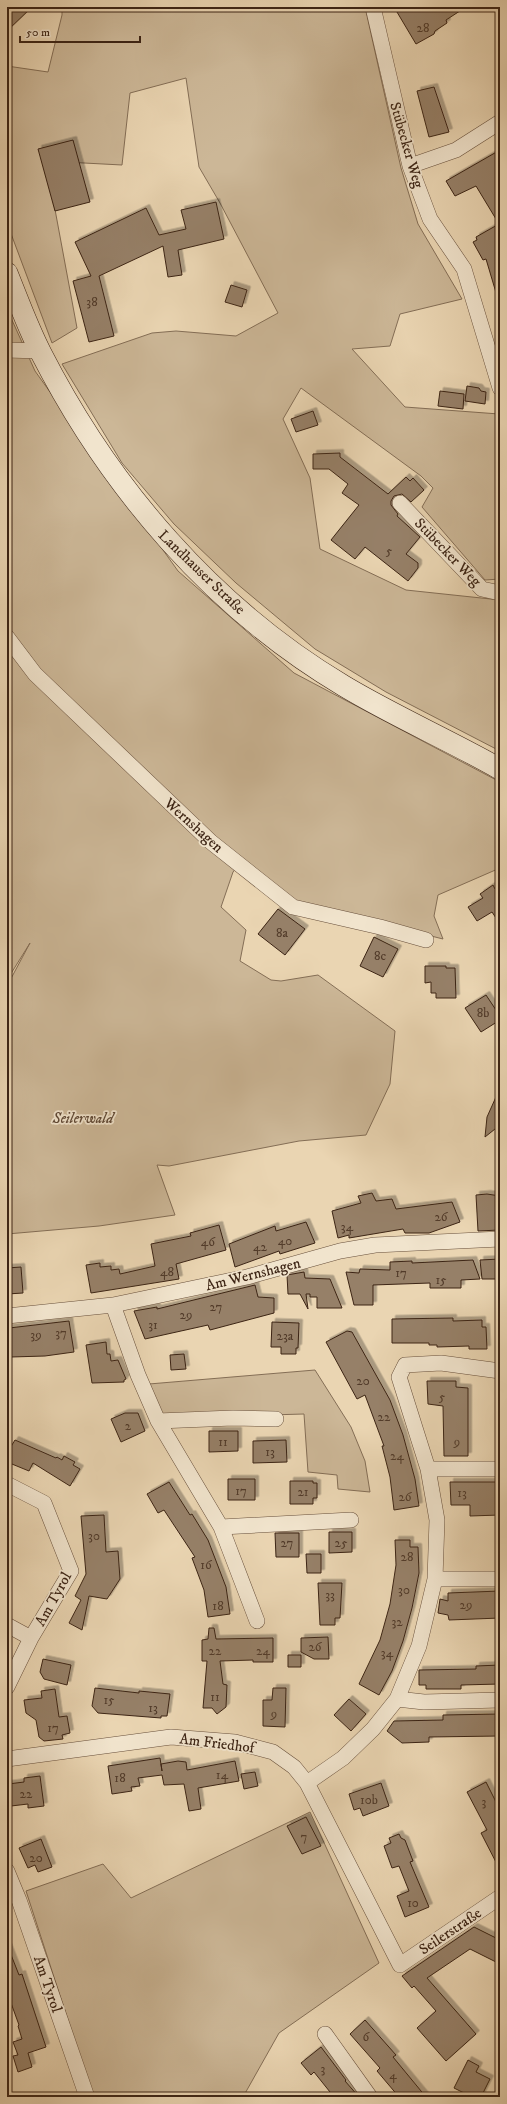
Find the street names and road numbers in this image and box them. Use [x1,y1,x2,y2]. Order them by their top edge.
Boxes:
street label: Stübecker Weg [385,100,428,191]
street label: Stübecker Weg [410,514,486,591]
street label: Landhauser Straße [154,526,249,619]
street label: Wernshagen [159,793,227,857]
street label: Am Wernshagen [204,1253,303,1295]
street label: Am Tyrol [31,1568,76,1630]
street label: Am Friedhof [178,1729,258,1758]
street label: Seilerstraße [415,1904,485,1959]
street label: Am Tyrol [29,1953,66,2016]

